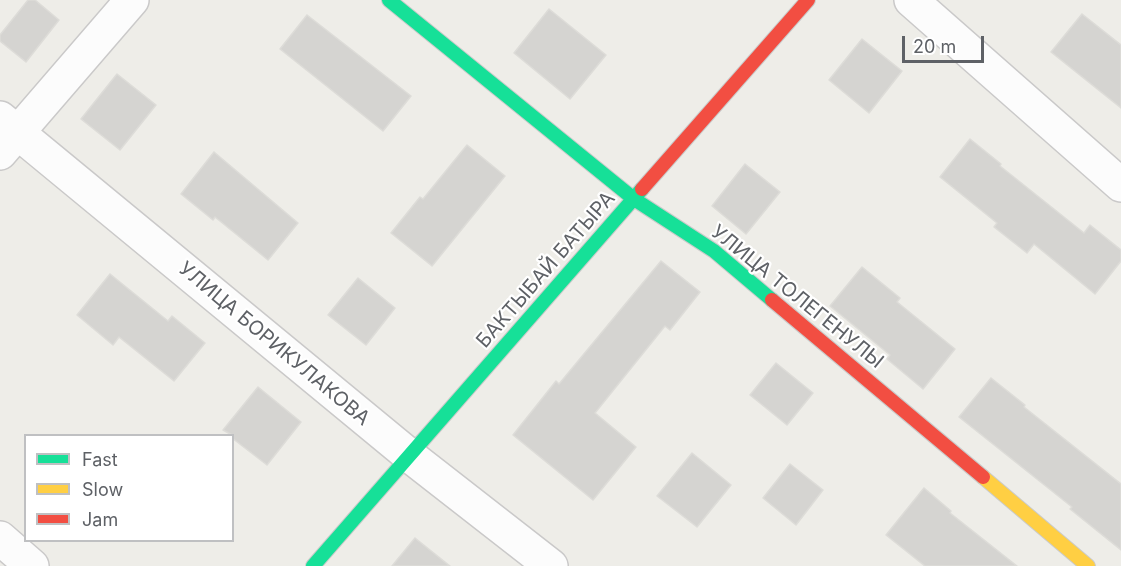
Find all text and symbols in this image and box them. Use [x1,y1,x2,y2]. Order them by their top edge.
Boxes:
scale bar [905,24,988,62]
text: 20 m [913,36,956,57]
street label: БАКТЫБАЙ БАТЫРА [472,187,620,353]
street label: УЛИЦА ТОЛЕГЕНУЛЫ [706,220,888,374]
street label: УЛИЦА БОРИКУЛАКОВА [174,257,374,431]
legend [24,434,234,542]
text: Fast [82,449,118,470]
text: Slow [82,479,123,500]
text: Jam [82,509,118,530]

